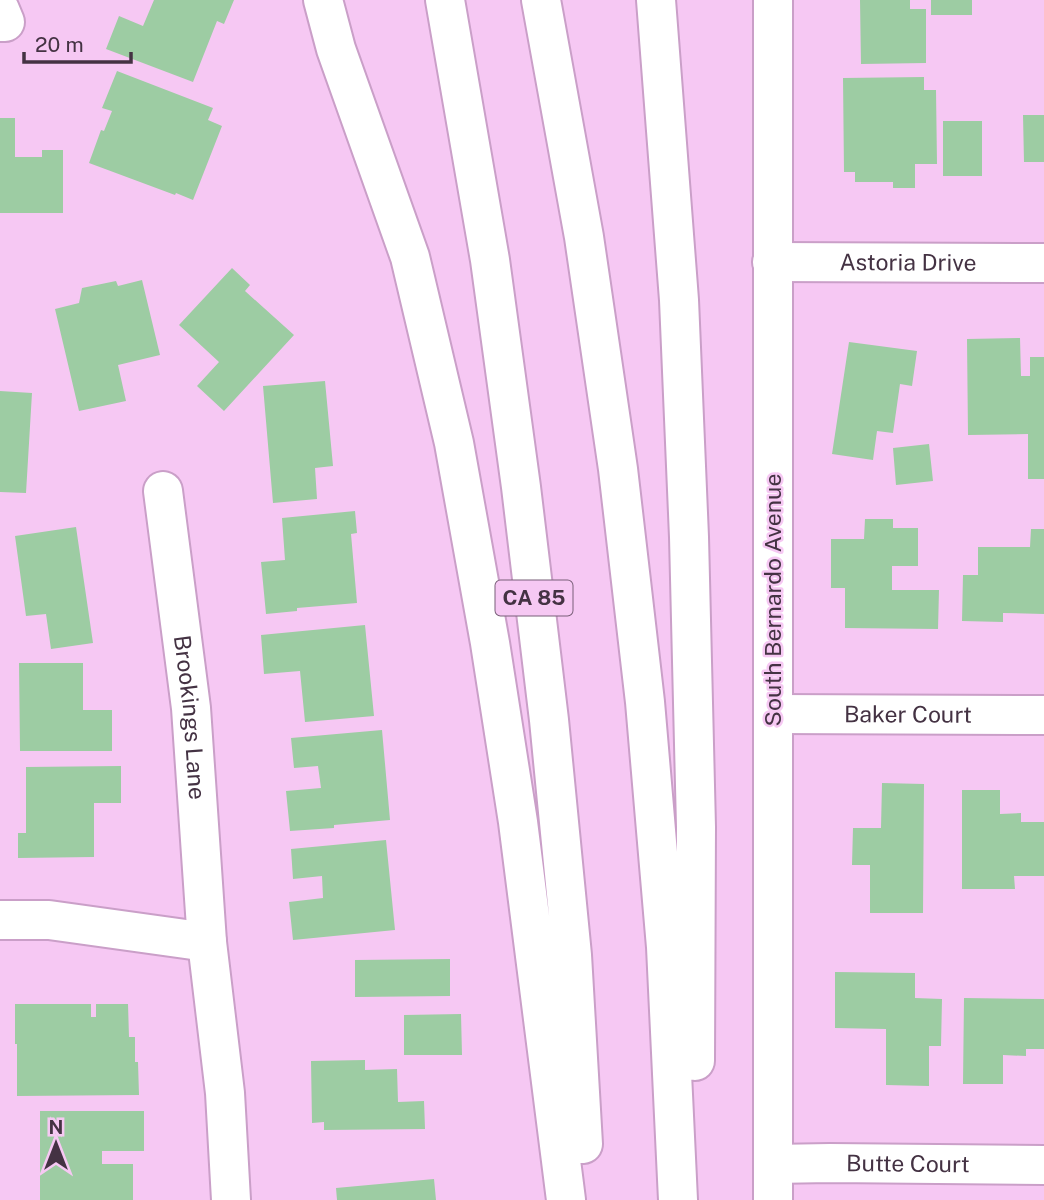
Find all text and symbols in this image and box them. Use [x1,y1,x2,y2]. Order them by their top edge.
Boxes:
scale bar [24,21,131,65]
text: 20 m [35,32,84,57]
street label: Astoria Drive [839,248,977,276]
street label: South Bernardo Avenue [759,474,786,726]
road number: CA 85 [496,580,572,616]
street label: Brookings Lane [169,633,211,801]
street label: Baker Court [844,700,972,728]
north arrow [21,1109,91,1179]
text: N [49,1116,63,1138]
street label: Butte Court [846,1149,970,1177]

